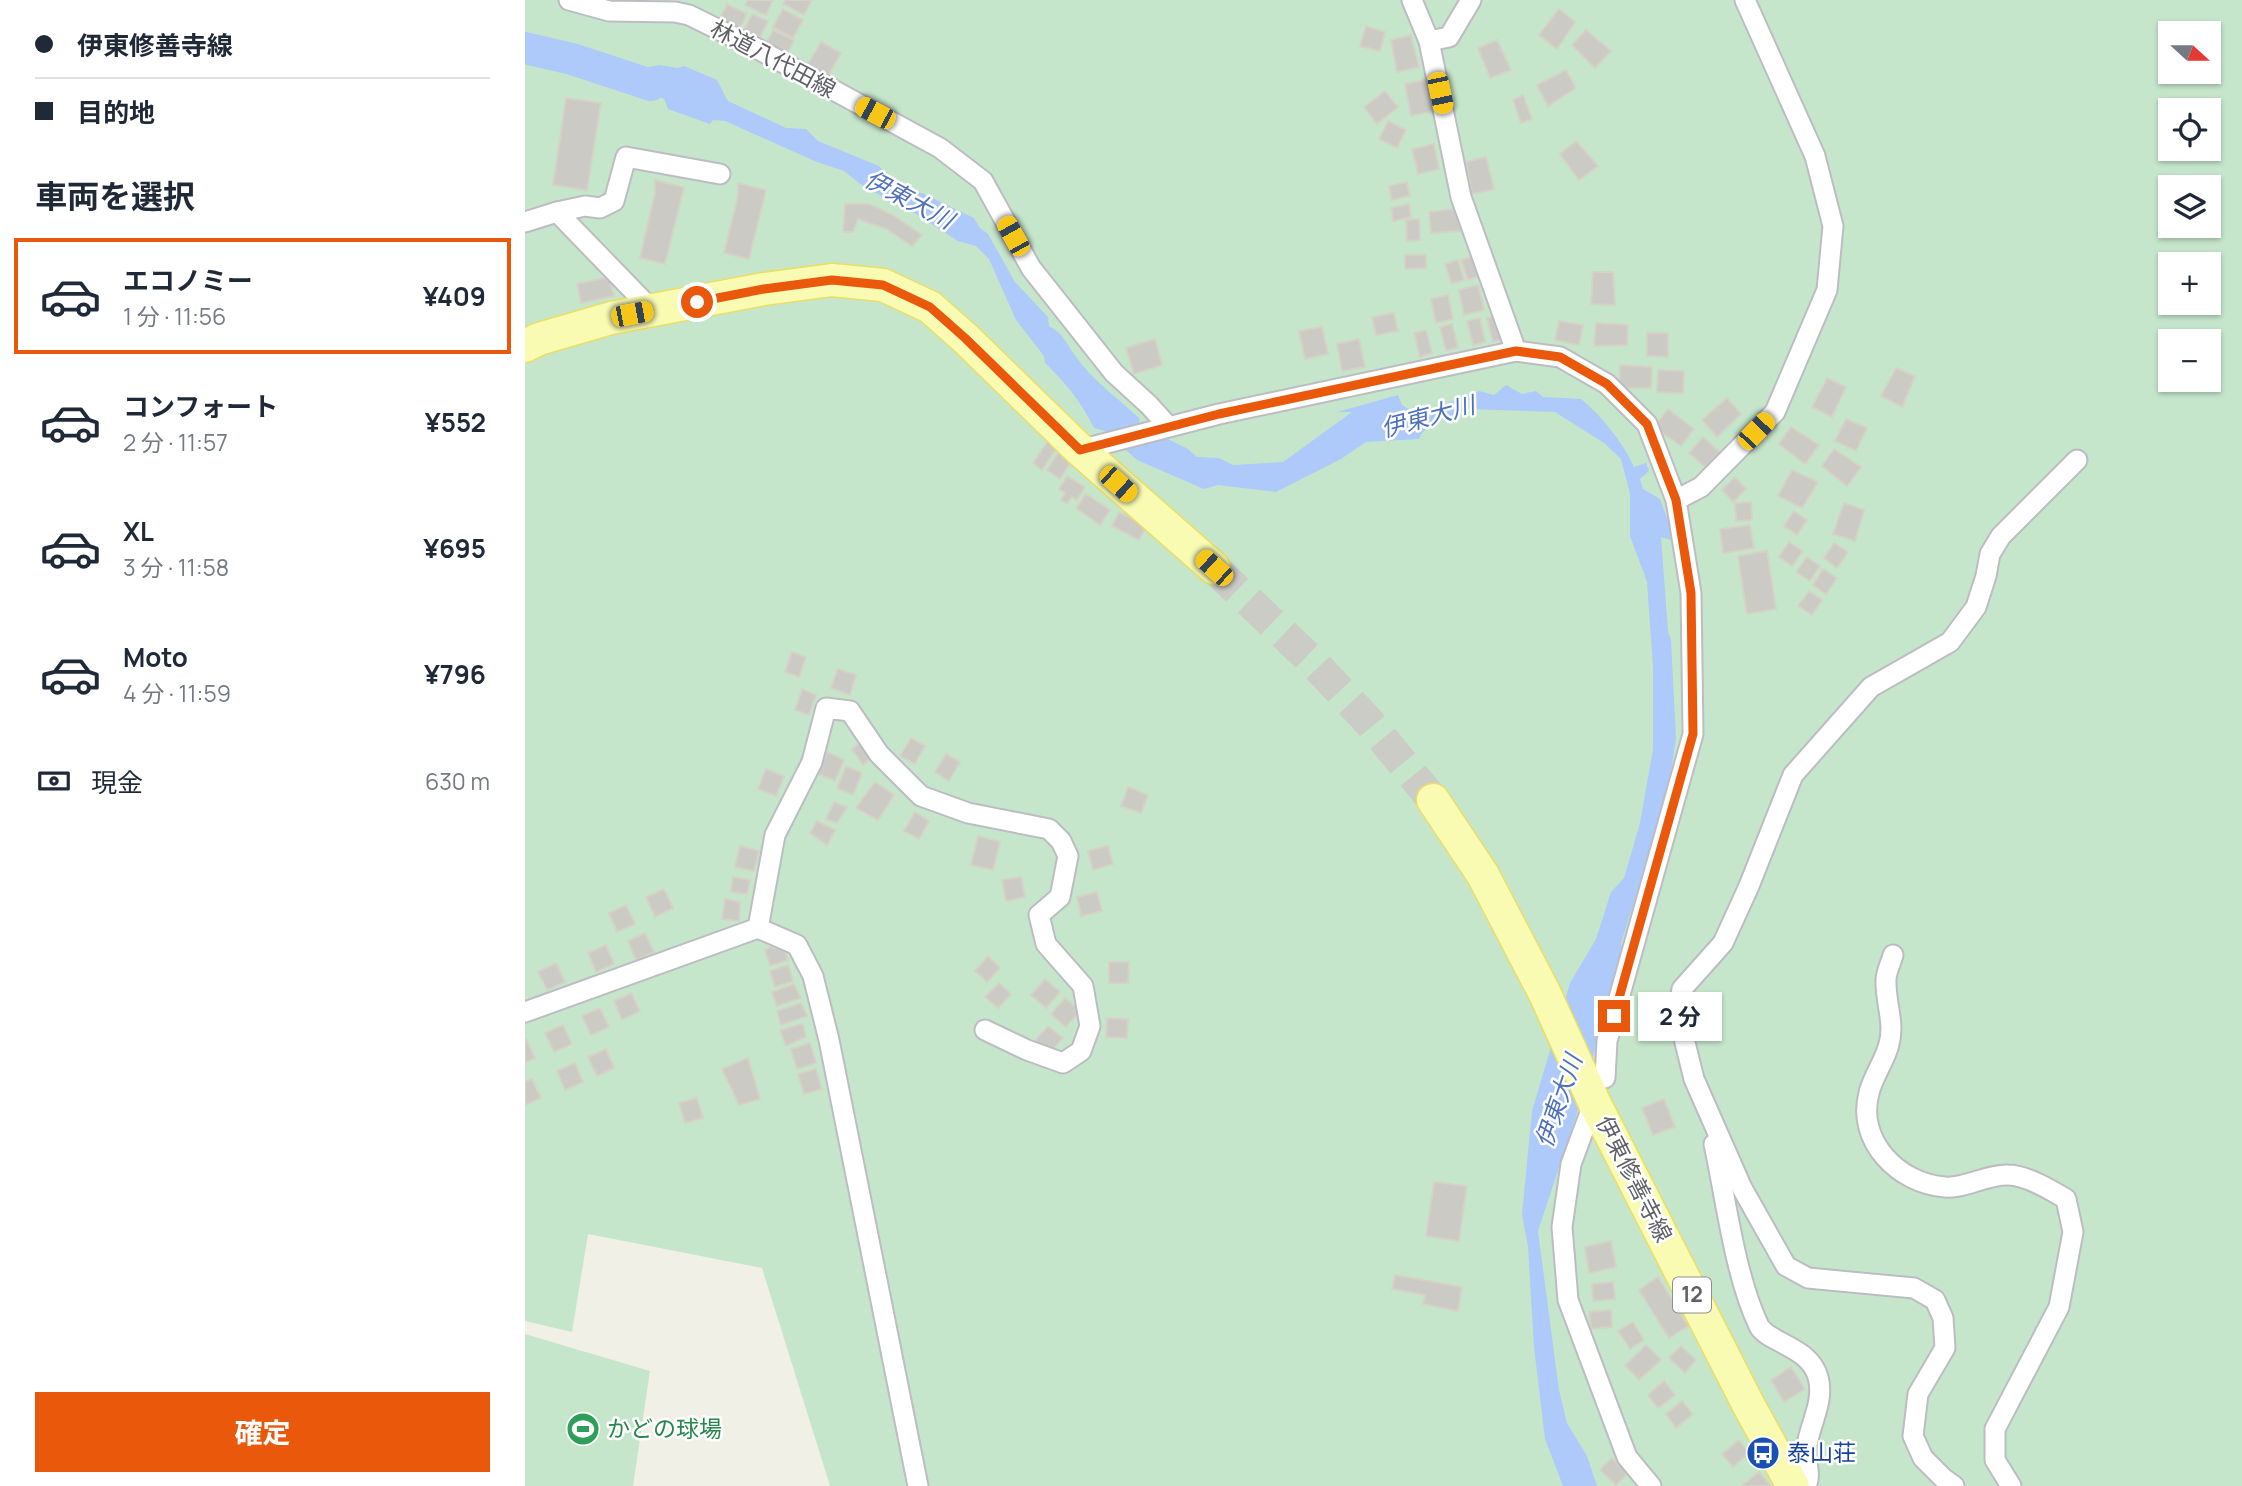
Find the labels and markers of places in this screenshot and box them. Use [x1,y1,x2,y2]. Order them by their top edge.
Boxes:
sports icon: かどの球場 [564,1410,602,1448]
place label: かどの球場 [607,1412,722,1444]
bus stop icon: 泰山荘 [1744,1434,1782,1472]
place label: 泰山荘 [1787,1436,1856,1468]

